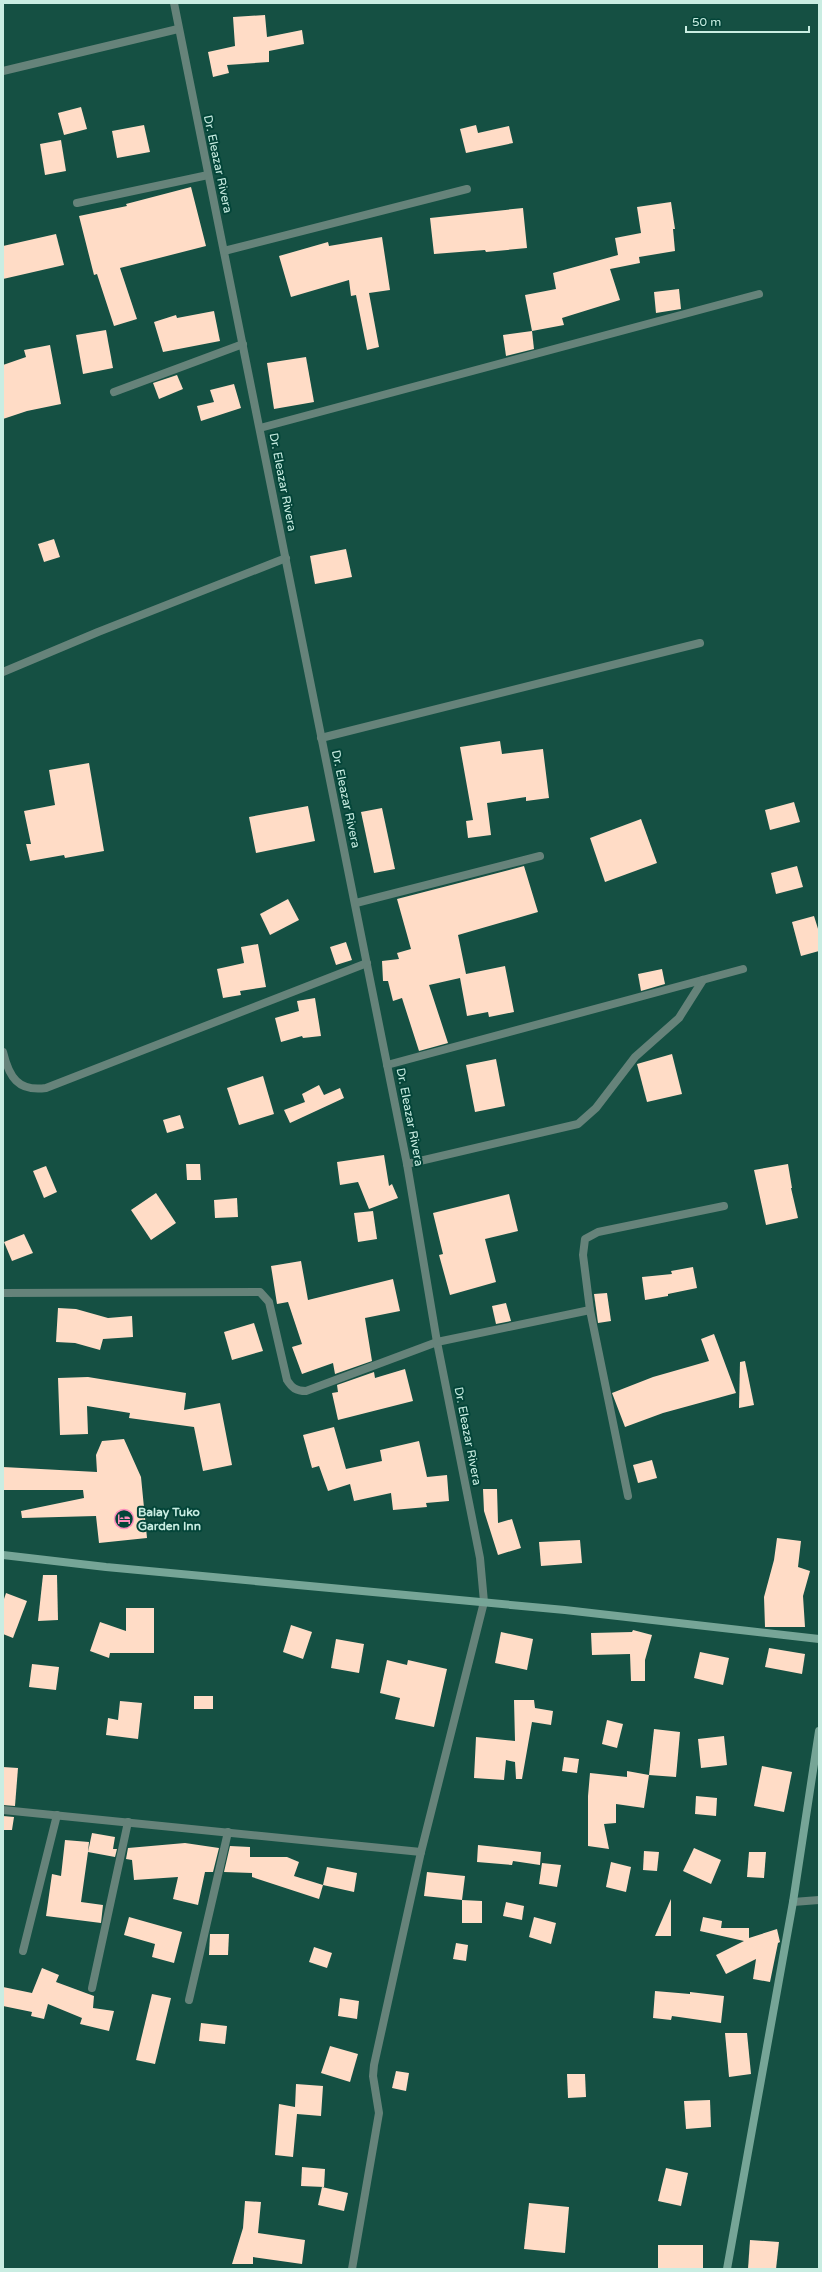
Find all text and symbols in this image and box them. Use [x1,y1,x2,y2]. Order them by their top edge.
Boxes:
scale bar [686,8,809,34]
text: 50 m [692,15,721,29]
street label: Dr. Eleazar Rivera [201,114,235,214]
street label: Dr. Eleazar Rivera [267,432,299,532]
street label: Dr. Eleazar Rivera [329,749,363,849]
street label: Dr. Eleazar Rivera [394,1067,426,1167]
street label: Dr. Eleazar Rivera [452,1386,484,1486]
place label: Balay Tuko Garden Inn [138,1505,201,1533]
hotel icon: Balay Tuko Garden Inn [113,1508,135,1530]

